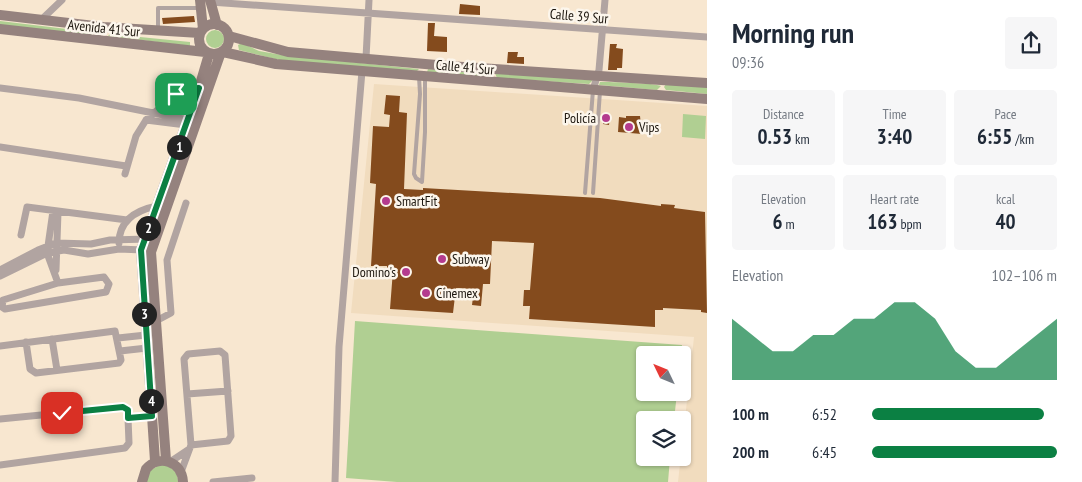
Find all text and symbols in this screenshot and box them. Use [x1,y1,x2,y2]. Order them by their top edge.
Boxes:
street label: Calle 39 Sur [549,4,609,28]
text: Morning run [732,14,854,51]
street label: Avenida 41 Sur [67,15,141,41]
button: share [1005,17,1057,69]
text: 09:36 [732,52,764,72]
street label: Calle 41 Sur [435,55,495,79]
pin [155,73,197,115]
icon: arrive [162,80,190,108]
text: Distance [763,105,804,123]
text: Time [882,105,907,123]
text: Pace [994,105,1017,123]
place label: Policía [564,109,596,127]
marker: Policía [600,112,612,124]
place label: Vips [638,118,660,136]
marker: Vips [623,121,635,133]
text: 0.53 [757,123,792,150]
text: 3:40 [877,123,912,150]
text: 6:55 [977,123,1012,150]
text: km [792,130,810,148]
text: /km [1012,130,1034,148]
pin: 1 [166,134,192,160]
text: 1 [176,138,183,156]
text: Elevation [761,190,806,208]
text: Heart rate [870,190,919,208]
text: kcal [996,190,1015,208]
place label: SmartFit [396,192,438,210]
marker: SmartFit [380,195,392,207]
text: 6 [772,208,782,235]
text: 163 [867,208,897,235]
text: 40 [995,208,1016,235]
text: m [782,215,795,233]
text: bpm [897,215,922,233]
pin: 2 [136,216,160,240]
text: 2 [145,219,152,237]
place label: Subway [452,250,490,268]
marker: Subway [436,253,448,265]
place label: Domino's [352,263,396,281]
text: Elevation [732,265,783,285]
text: 102–106 m [992,265,1057,285]
marker: Domino's [400,266,412,278]
place label: Cinemex [436,284,478,302]
marker: Cinemex [420,287,432,299]
pin: 3 [132,302,156,326]
text: 3 [141,305,148,323]
north arrow [636,346,691,401]
map controls [636,346,691,466]
pin: 4 [138,388,164,414]
pin [41,392,83,434]
text: 4 [148,392,155,410]
icon: check [48,399,76,427]
text: 100 m [732,404,769,424]
text: 6:52 [812,404,837,424]
button: layers [636,411,691,466]
text: 200 m [732,442,769,462]
text: 6:45 [812,442,837,462]

